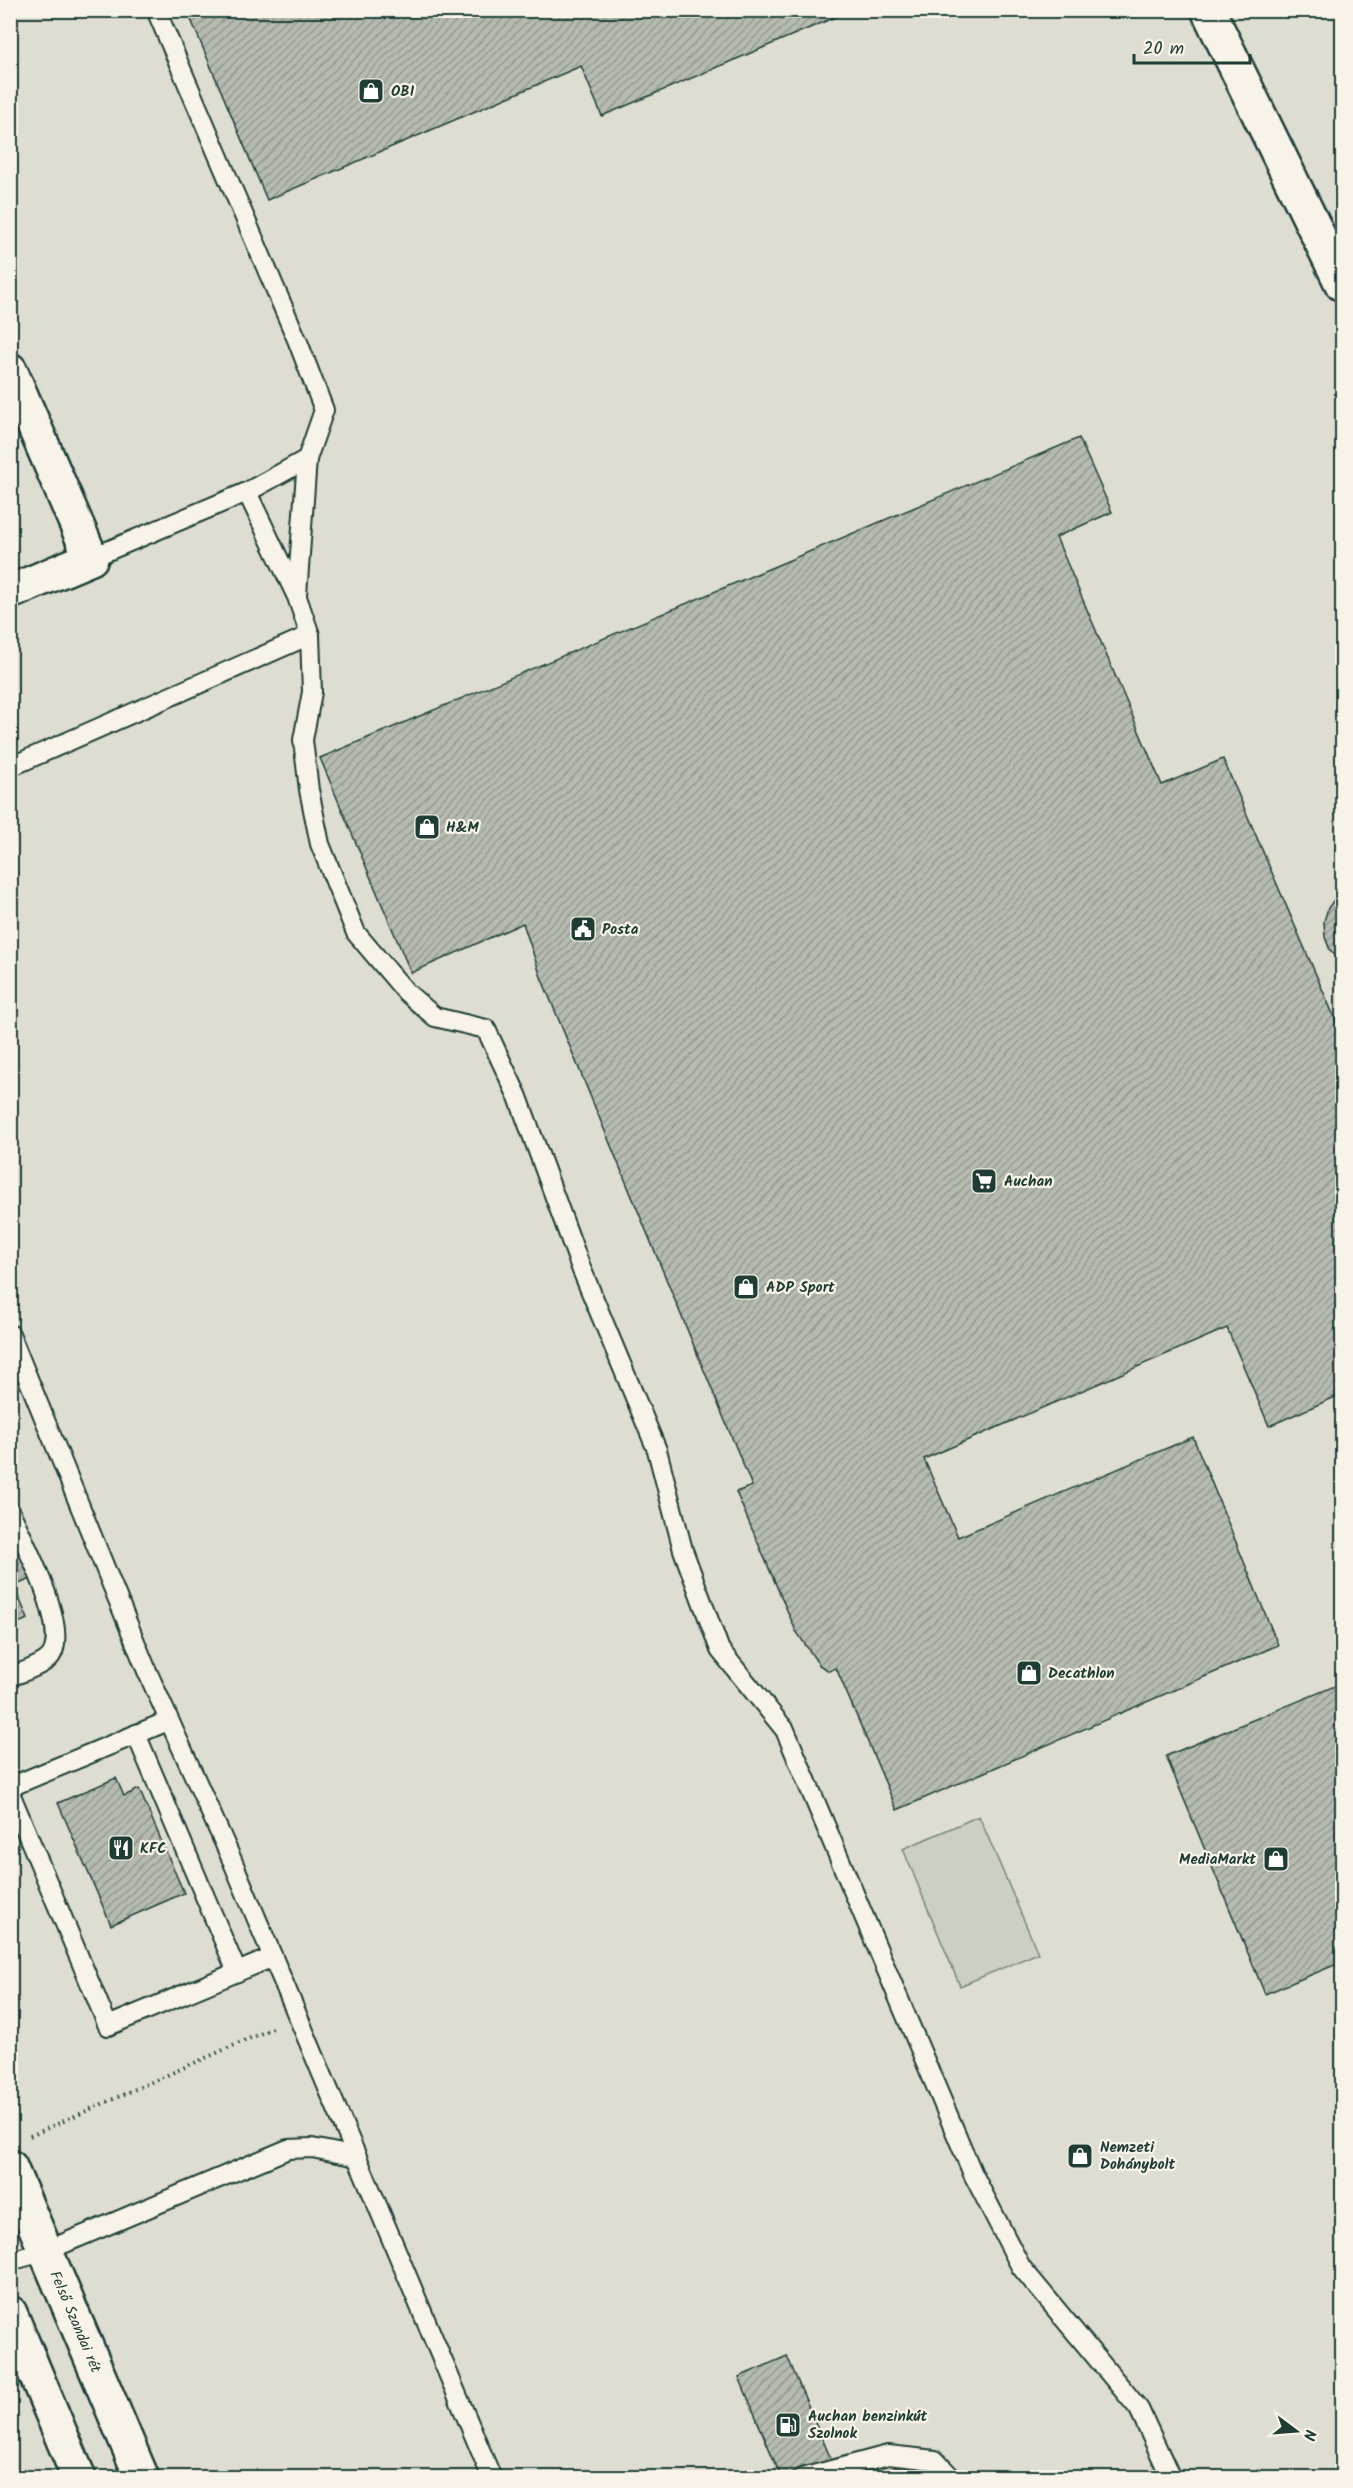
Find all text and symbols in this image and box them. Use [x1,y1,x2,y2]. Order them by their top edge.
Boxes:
scale bar [1134,27,1250,65]
text: 20 m [1143,35,1184,64]
shop icon: OBI [356,76,386,106]
place label: OBI [391,80,415,104]
shop icon: H&M [412,812,442,842]
place label: H&M [446,816,480,840]
public building icon: Posta [568,914,598,944]
place label: Posta [602,918,639,942]
supermarket icon: Auchan [969,1166,999,1196]
place label: Auchan [1004,1170,1052,1194]
shop icon: ADP Sport [731,1272,761,1302]
place label: ADP Sport [766,1276,835,1300]
shop icon: Decathlon [1014,1658,1044,1688]
place label: Decathlon [1048,1662,1115,1686]
restaurant icon: KFC [106,1833,136,1863]
place label: KFC [140,1837,166,1861]
shop icon: MediaMarkt [1261,1844,1291,1874]
place label: MediaMarkt [1179,1848,1256,1872]
place label: Nemzeti Dohánybolt [1100,2136,1175,2177]
shop icon: Nemzeti Dohánybolt [1065,2141,1095,2171]
street label: Felső Szandai rét [42,2267,107,2377]
north arrow [1266,2401,1326,2461]
place label: Auchan benzinkút Szolnok [808,2405,927,2446]
fuel station icon: Auchan benzinkút Szolnok [773,2410,803,2440]
text: N [1296,2426,1322,2443]

